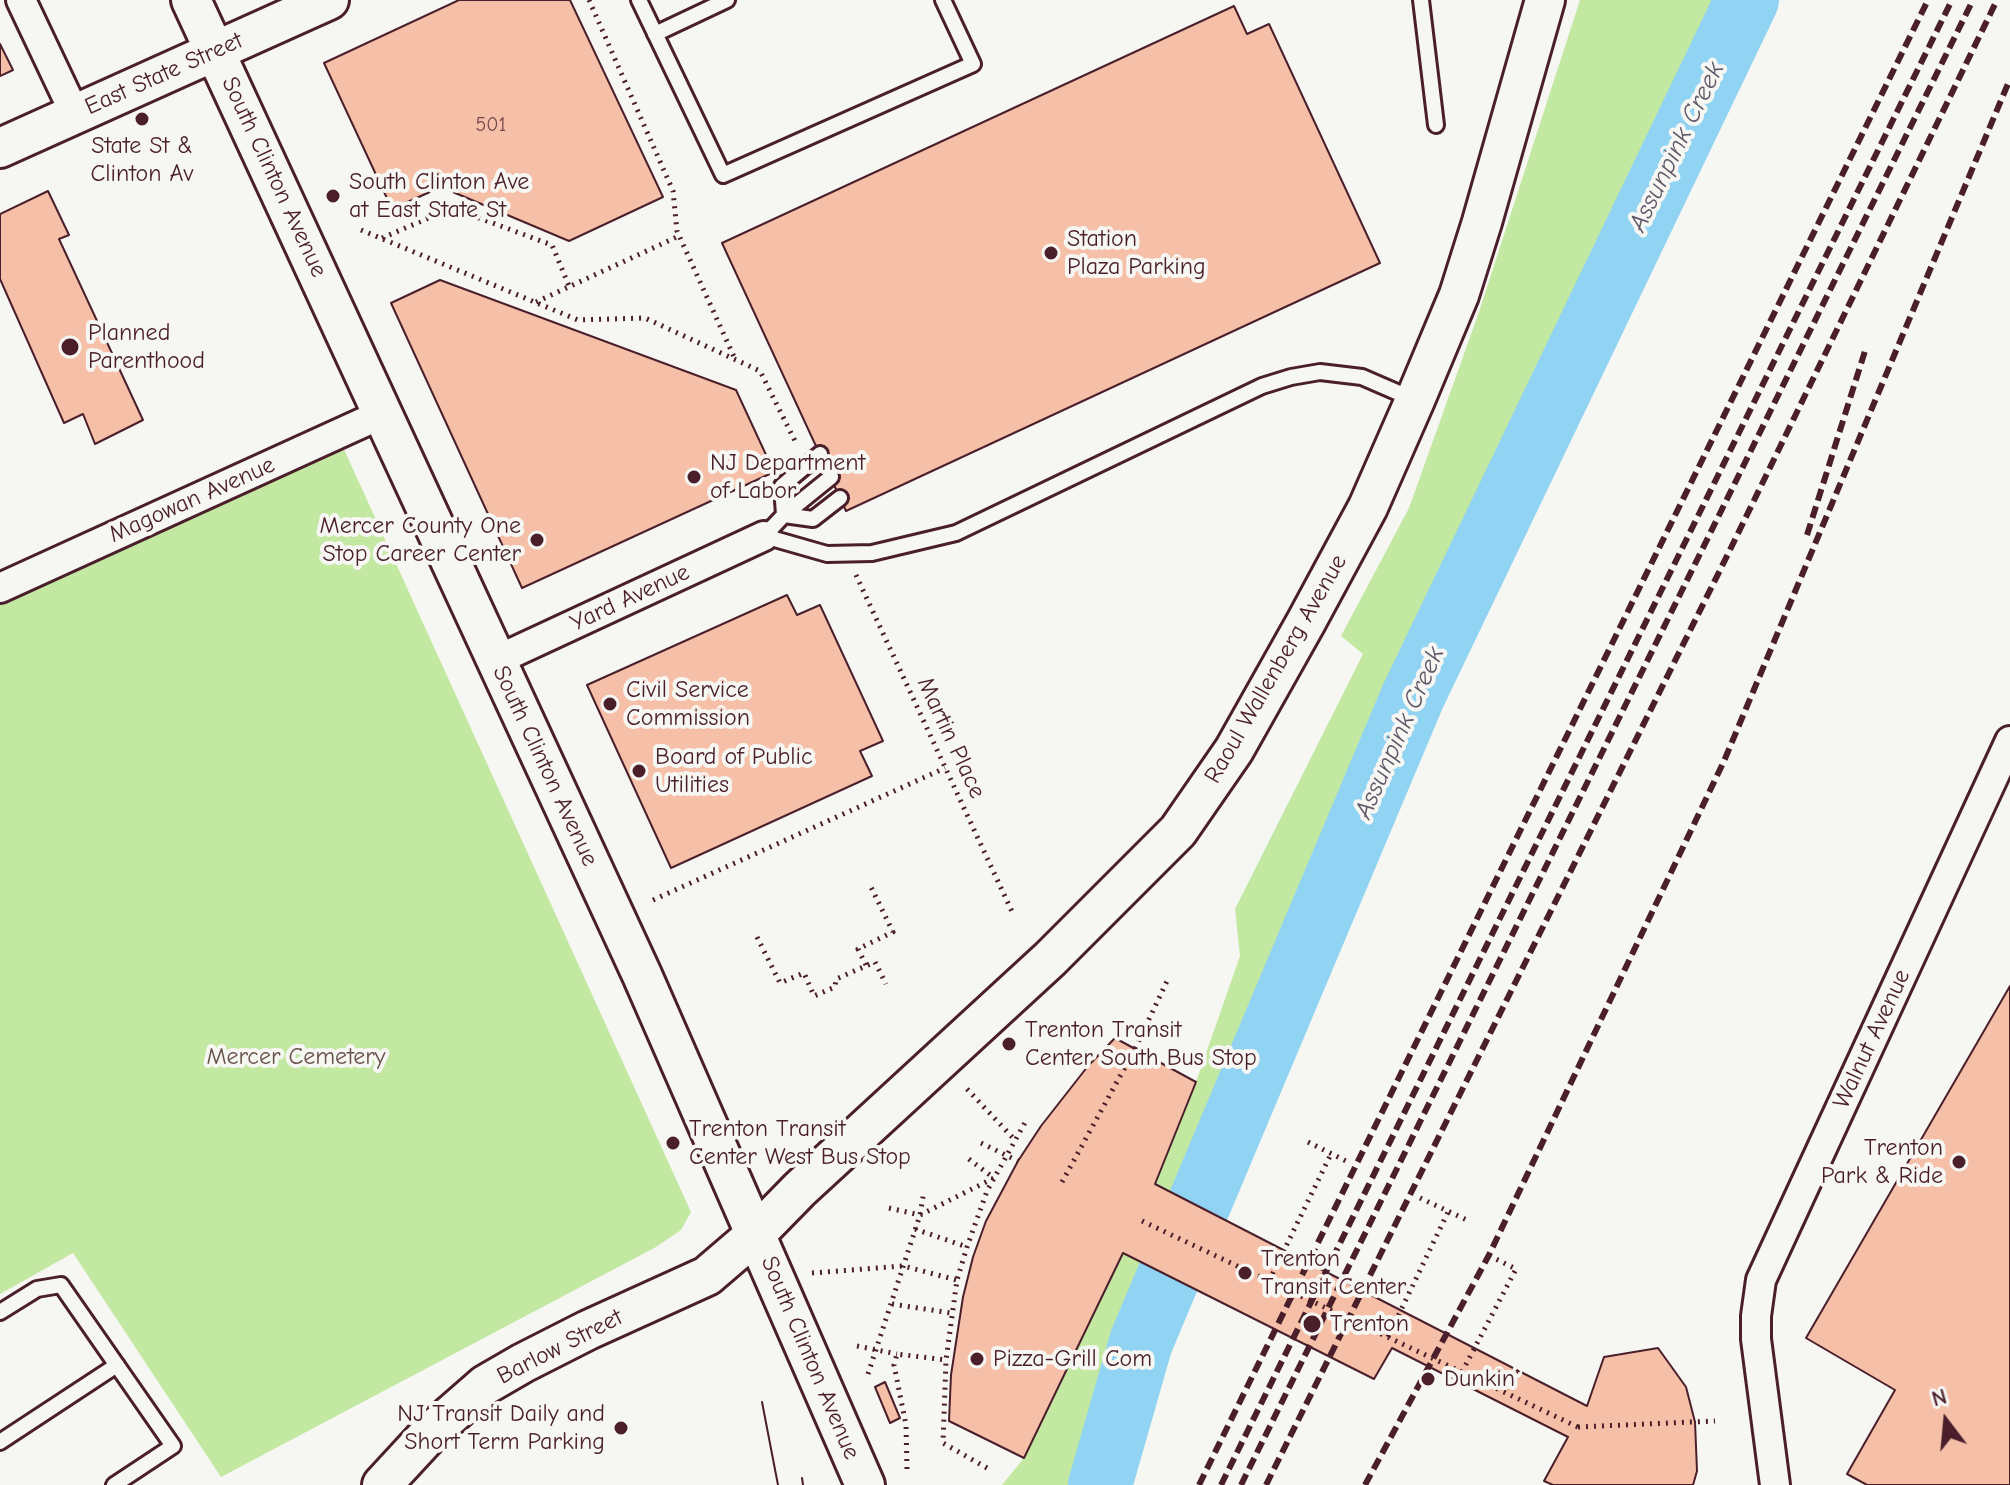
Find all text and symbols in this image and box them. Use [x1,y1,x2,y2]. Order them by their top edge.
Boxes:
street label: East State Street [81,26,247,122]
water label: Assunpink Creek [1623,57,1731,237]
street label: South Clinton Avenue [215,72,333,282]
marker: State St & Clinton Av [133,110,151,128]
house number: 501 [476,113,506,137]
place label: State St & Clinton Av [91,132,193,188]
place label: South Clinton Ave at East State St [349,168,529,224]
marker: South Clinton Ave at East State St [324,187,342,205]
place label: Station Plaza Parking [1067,225,1206,281]
marker: Station Plaza Parking [1042,244,1060,262]
place label: Planned Parenthood [88,319,205,375]
marker: Planned Parenthood [59,336,81,358]
place label: NJ Department of Labor [710,449,865,505]
street label: Magowan Avenue [105,451,279,549]
marker: NJ Department of Labor [685,468,703,486]
place label: Mercer County One Stop Career Center [320,512,521,568]
marker: Mercer County One Stop Career Center [528,531,546,549]
street label: Raoul Wallenberg Avenue [1199,549,1353,789]
street label: Yard Avenue [566,558,694,638]
water label: Assunpink Creek [1348,642,1452,824]
street label: South Clinton Avenue [486,661,604,871]
street label: Martin Place [910,673,992,803]
place label: Civil Service Commission [626,676,750,732]
marker: Civil Service Commission [601,695,619,713]
place label: Board of Public Utilities [655,743,813,799]
marker: Board of Public Utilities [630,762,648,780]
street label: Walnut Avenue [1827,965,1917,1113]
place label: Trenton Transit Center South Bus Stop [1025,1016,1257,1072]
marker: Trenton Transit Center South Bus Stop [1000,1035,1018,1053]
park label: Mercer Cemetery [206,1043,386,1071]
place label: Trenton Transit Center West Bus Stop [689,1115,911,1171]
marker: Trenton Transit Center West Bus Stop [664,1134,682,1152]
place label: Trenton Park & Ride [1821,1134,1943,1190]
marker: Trenton Park & Ride [1950,1153,1968,1171]
place label: Trenton Transit Center [1261,1245,1406,1301]
street label: South Clinton Avenue [754,1252,866,1464]
marker: Trenton Transit Center [1236,1264,1254,1282]
street label: Barlow Street [492,1303,628,1391]
place label: Trenton [1330,1310,1409,1338]
marker: Trenton [1301,1313,1323,1335]
place label: Pizza-Grill Com [993,1345,1152,1373]
marker: Pizza-Grill Com [968,1350,986,1368]
place label: Dunkin' [1444,1365,1520,1393]
marker: Dunkin' [1419,1370,1437,1388]
north arrow [1906,1381,1986,1461]
text: N [1929,1383,1950,1412]
place label: NJ Transit Daily and Short Term Parking [397,1400,605,1456]
marker: NJ Transit Daily and Short Term Parking [612,1419,630,1437]

